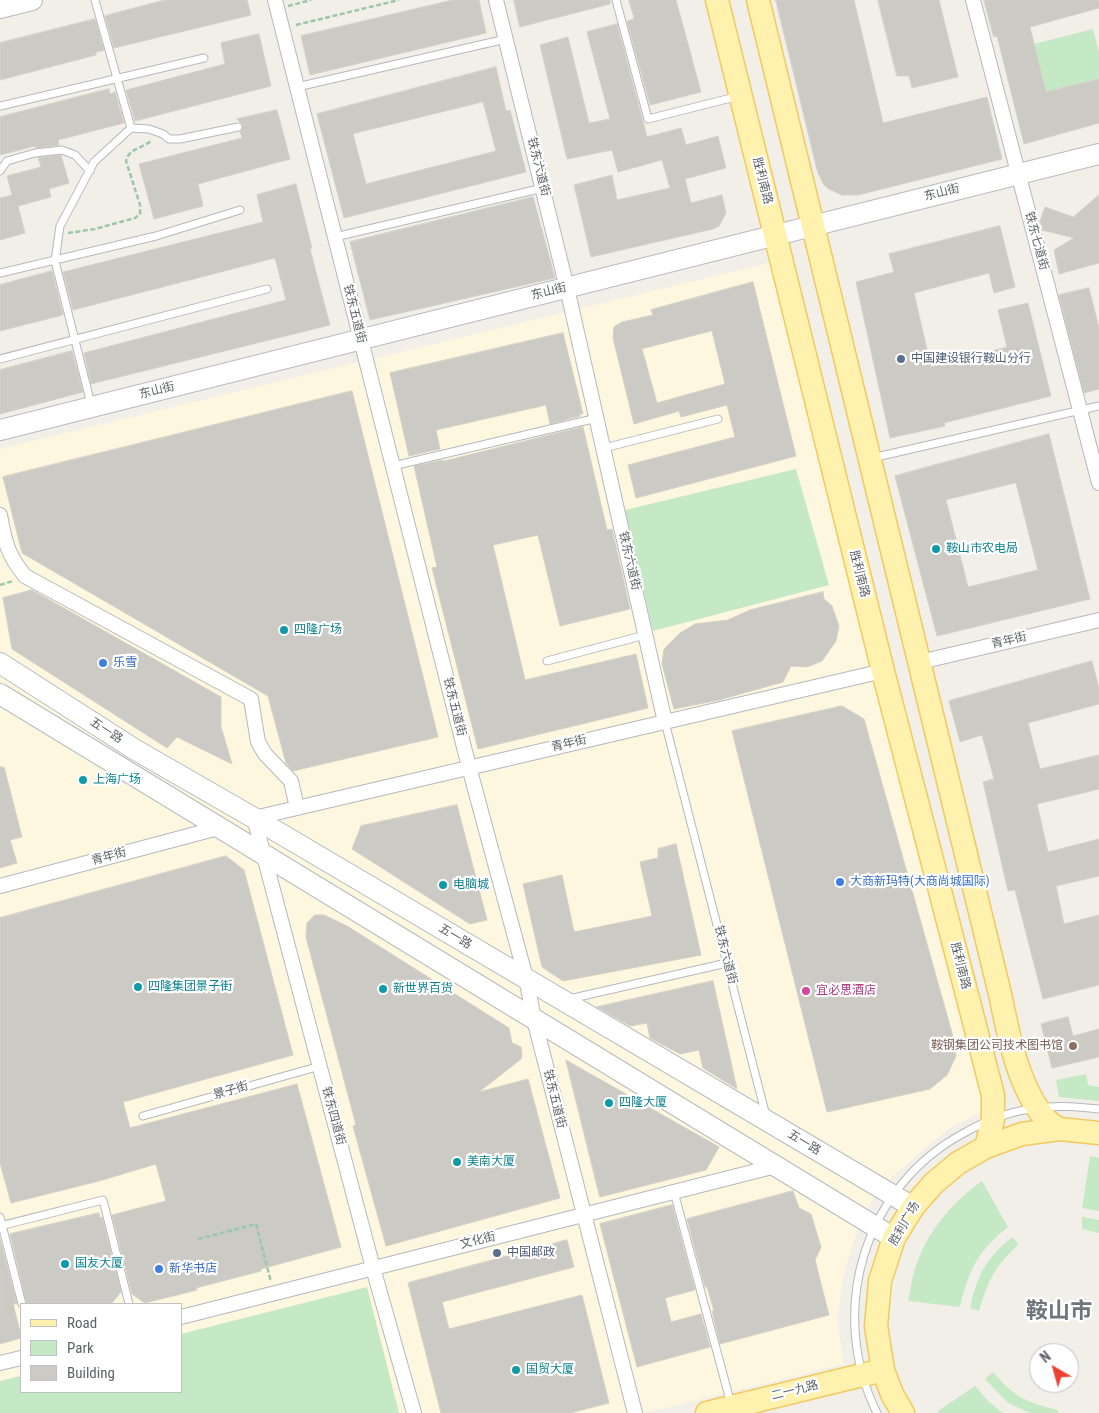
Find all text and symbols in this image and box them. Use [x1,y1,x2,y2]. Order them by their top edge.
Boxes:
street label: 铁东六道街 [524,136,552,198]
street label: 胜利南路 [749,156,775,206]
street label: 东山街 [923,182,961,204]
street label: 铁东七道街 [1021,210,1051,272]
street label: 东山街 [530,281,568,303]
street label: 铁东五道街 [340,283,368,345]
place label: 中国建设银行鞍山分行 [911,352,1031,366]
marker: 中国建设银行鞍山分行 [895,353,907,365]
street label: 东山街 [138,380,176,402]
street label: 铁东六道街 [615,530,643,592]
place label: 鞍山市农电局 [946,542,1018,556]
marker: 鞍山市农电局 [930,543,942,555]
street label: 胜利南路 [846,549,872,599]
place label: 四隆广场 [294,623,342,637]
marker: 四隆广场 [278,624,290,636]
street label: 青年街 [990,630,1028,652]
place label: 乐雪 [113,656,137,670]
marker: 乐雪 [97,657,109,669]
street label: 铁东五道街 [440,676,468,738]
street label: 五一路 [87,715,125,747]
street label: 青年街 [550,733,588,755]
place label: 上海广场 [93,773,141,787]
marker: 上海广场 [77,774,89,786]
street label: 青年街 [90,845,128,869]
place label: 大商新玛特(大商尚城国际) [850,875,990,889]
marker: 大商新玛特(大商尚城国际) [834,876,846,888]
place label: 电脑城 [453,878,489,892]
marker: 电脑城 [437,879,449,891]
street label: 五一路 [436,922,474,952]
street label: 铁东六道街 [711,924,739,986]
street label: 胜利南路 [947,941,973,991]
place label: 四隆集团景子街 [148,980,232,994]
marker: 四隆集团景子街 [132,981,144,993]
place label: 新世界百货 [393,982,453,996]
marker: 新世界百货 [377,983,389,995]
place label: 宜必思酒店 [816,984,876,998]
marker: 宜必思酒店 [800,985,812,997]
place label: 鞍钢集团公司技术图书馆 [931,1039,1063,1053]
marker: 鞍钢集团公司技术图书馆 [1067,1040,1079,1052]
street label: 铁东五道街 [540,1068,568,1130]
street label: 景子街 [212,1079,250,1103]
street label: 铁东四道街 [318,1085,348,1147]
place label: 四隆大厦 [619,1096,667,1110]
marker: 四隆大厦 [603,1097,615,1109]
street label: 五一路 [785,1128,823,1158]
place label: 美南大厦 [467,1155,515,1169]
marker: 美南大厦 [451,1156,463,1168]
street label: 胜利广场 [887,1200,923,1248]
street label: 文化街 [459,1230,497,1252]
place label: 中国邮政 [507,1246,555,1260]
marker: 中国邮政 [491,1247,503,1259]
place label: 国友大厦 [75,1257,123,1271]
marker: 国友大厦 [59,1258,71,1270]
place label: 新华书店 [169,1262,217,1276]
marker: 新华书店 [153,1263,165,1275]
district label: 鞍山市 [1026,1299,1092,1325]
legend [20,1303,182,1393]
text: Road [67,1314,97,1332]
text: Park [67,1339,94,1357]
north arrow [1029,1343,1079,1393]
text: N [1037,1348,1054,1366]
place label: 国贸大厦 [526,1363,574,1377]
text: Building [67,1364,115,1382]
marker: 国贸大厦 [510,1364,522,1376]
street label: 二一九路 [770,1378,820,1404]

